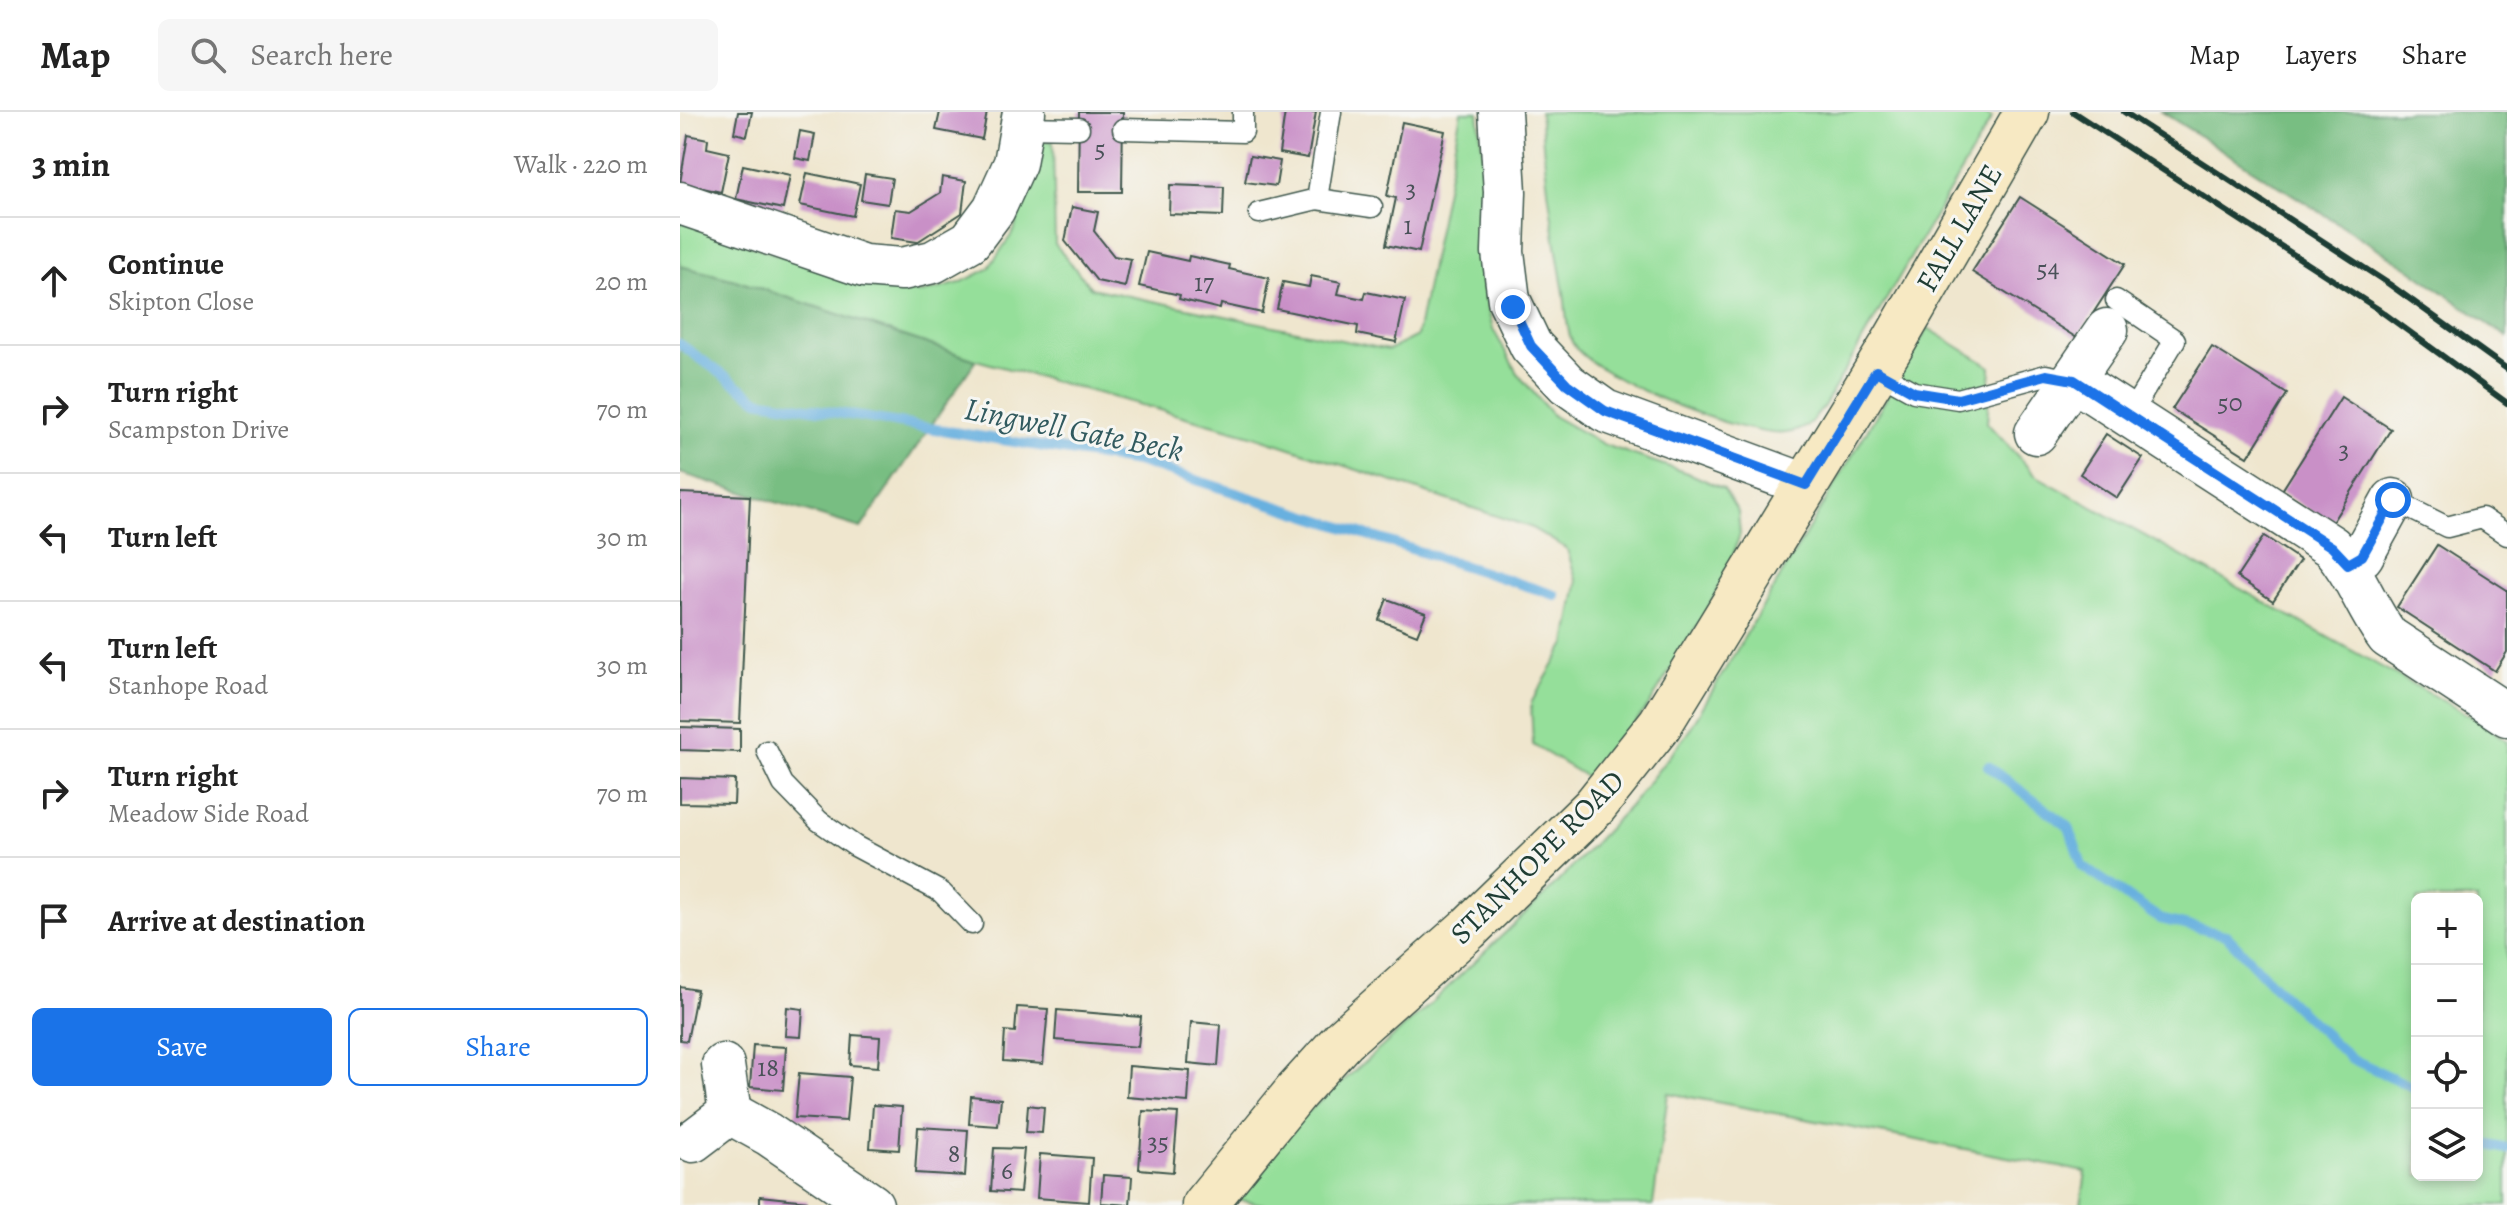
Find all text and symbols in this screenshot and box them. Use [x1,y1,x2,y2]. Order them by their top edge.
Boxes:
search box [158,19,718,91]
text: Map [40,29,110,81]
icon: search [186,33,230,77]
text: Search here [250,35,393,75]
text: Map [2189,36,2240,74]
text: Layers [2284,36,2357,74]
text: Share [2401,36,2467,74]
house number: 5 [1094,131,1106,166]
text: 3 min [32,141,110,188]
text: Walk · 220 m [514,147,648,182]
street label: FALL LANE [1906,157,2012,299]
house number: 3 [1406,171,1416,206]
house number: 1 [1404,208,1413,243]
text: Continue [108,244,224,284]
house number: 54 [2037,251,2060,286]
icon: ahead [32,259,76,303]
text: 20 m [595,264,648,299]
house number: 17 [1194,265,1214,300]
text: Skipton Close [108,284,254,319]
route end [1495,289,1531,325]
text: Turn right [108,372,238,412]
house number: 50 [2217,385,2243,420]
water label: Lingwell Gate Beck [961,386,1187,472]
icon: right [32,387,76,431]
text: 70 m [596,392,648,427]
text: Scampston Drive [108,412,289,447]
house number: 3 [2339,432,2349,467]
route start [2375,482,2411,518]
icon: left [32,515,76,559]
text: Turn left [108,517,217,557]
text: 30 m [597,520,648,555]
text: Turn left [108,628,217,668]
icon: left [32,643,76,687]
text: 30 m [597,648,648,683]
text: Stanhope Road [108,668,268,703]
text: Turn right [108,756,238,796]
street label: STANHOPE ROAD [1441,761,1633,953]
icon: right [32,771,76,815]
text: 70 m [596,776,648,811]
text: Meadow Side Road [108,796,309,831]
map controls [2411,893,2483,1181]
button: + [2411,893,2483,965]
icon: arrive [32,899,76,943]
text: Arrive at destination [108,901,365,941]
button: − [2411,965,2483,1037]
button: Save [32,1008,332,1086]
button: Share [348,1008,648,1086]
button: locate [2411,1037,2483,1109]
house number: 18 [757,1050,779,1085]
button: layers [2411,1109,2483,1181]
house number: 35 [1147,1124,1169,1159]
house number: 8 [948,1136,960,1171]
house number: 6 [1001,1153,1013,1188]

